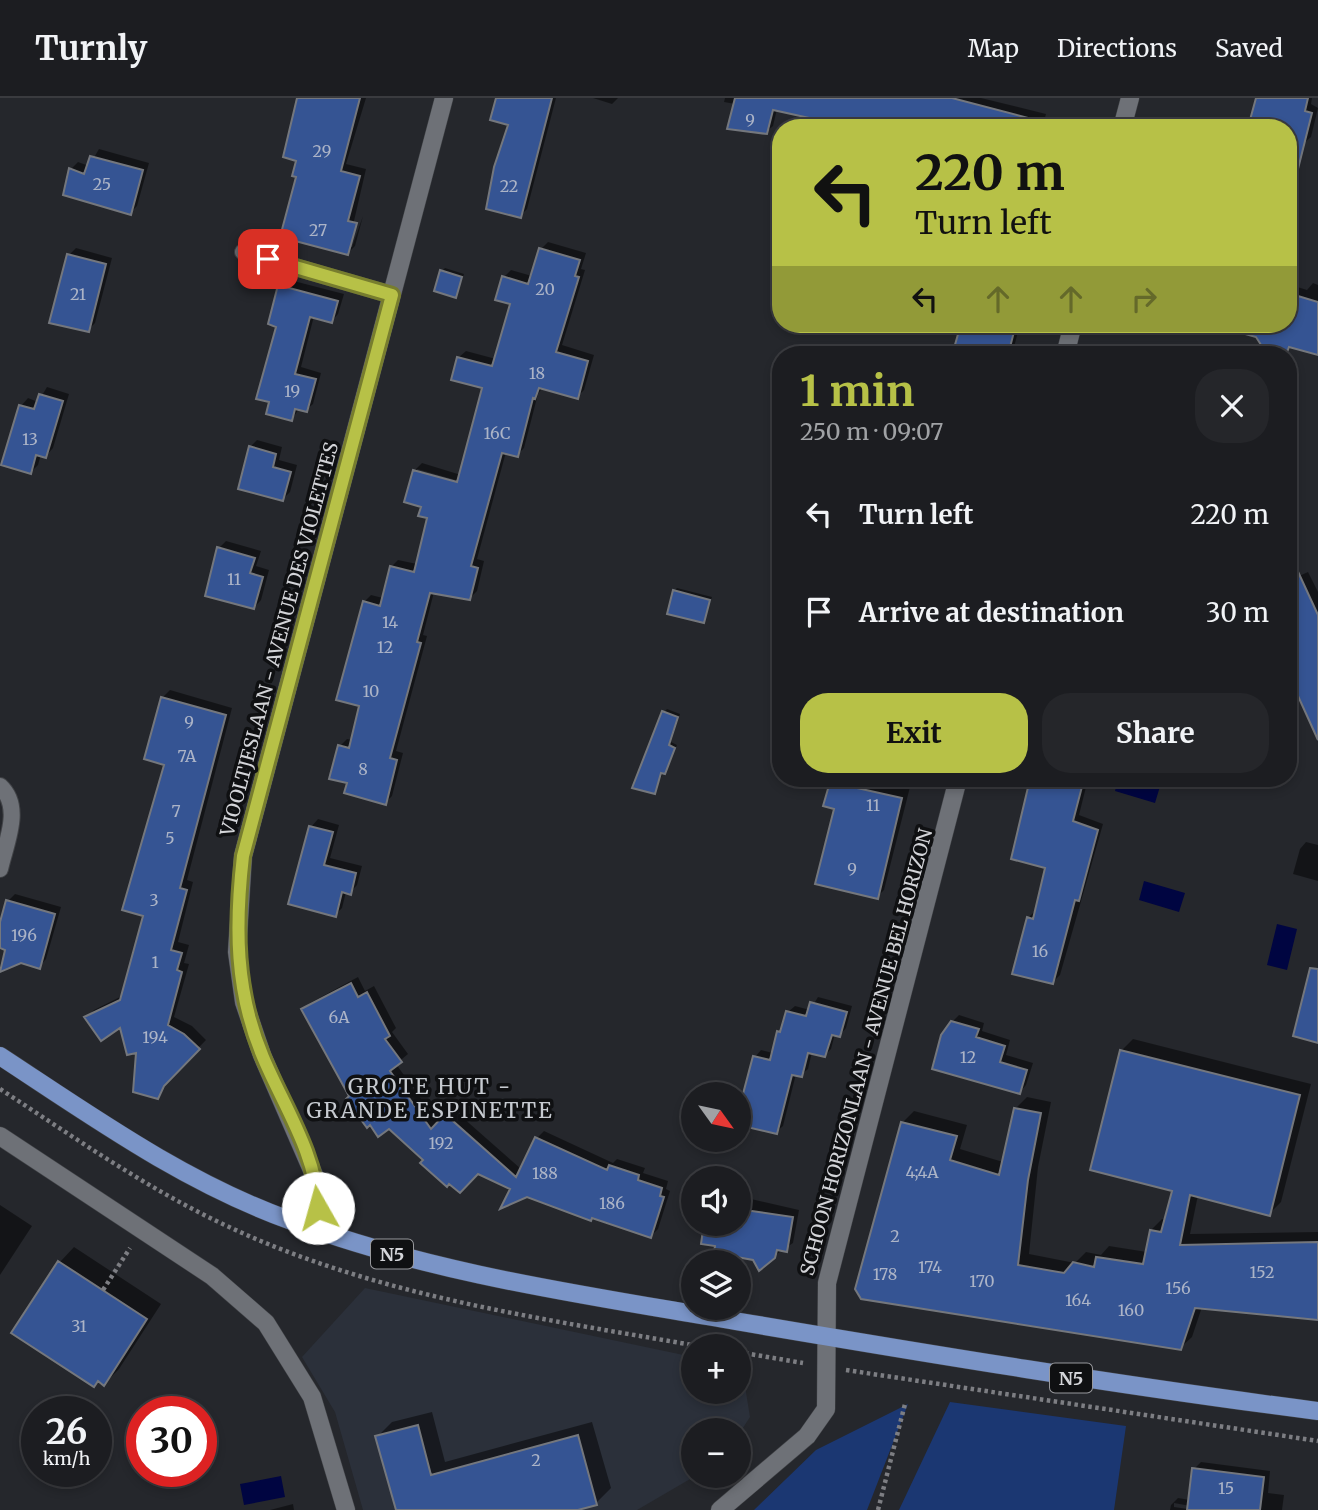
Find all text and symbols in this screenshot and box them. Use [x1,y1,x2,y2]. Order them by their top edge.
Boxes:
text: Turnly [35,28,147,69]
text: Map [968,33,1019,64]
text: Directions [1057,33,1177,64]
text: Saved [1215,33,1283,64]
house number: 9 [745,110,755,130]
house number: 29 [313,141,331,161]
text: 220 m [915,142,1065,203]
icon: left [800,147,891,238]
house number: 25 [93,174,111,194]
house number: 22 [500,176,518,196]
text: Turn left [915,203,1052,243]
house number: 27 [309,220,327,240]
pin [238,229,298,289]
icon: arrive [249,240,287,278]
house number: 20 [535,279,555,299]
icon: left [906,280,944,318]
icon: ahead [979,280,1017,318]
icon: ahead [1052,280,1090,318]
icon: right [1125,280,1163,318]
house number: 21 [70,284,86,304]
house number: 18 [529,363,545,383]
text: 1 min [800,365,914,417]
button: close [1195,369,1269,443]
house number: 19 [284,381,300,401]
text: 250 m · 09:07 [800,417,943,446]
house number: 16C [483,423,511,443]
house number: 13 [22,429,38,449]
street label: VIOOLTJESLAAN - AVENUE DES VIOLETTES [215,439,343,840]
icon: left [800,495,838,533]
text: Turn left [859,498,973,531]
text: 220 m [1190,498,1269,531]
house number: 11 [227,569,241,589]
icon: arrive [800,593,838,631]
text: Arrive at destination [859,596,1124,629]
text: 30 m [1206,596,1269,629]
house number: 14 [382,612,398,632]
house number: 12 [377,637,393,657]
house number: 10 [363,681,379,701]
button: Exit [800,693,1028,773]
button: Share [1042,693,1269,773]
house number: 9 [184,712,194,732]
house number: 7A [178,746,197,766]
house number: 8 [358,759,368,779]
house number: 11 [866,795,880,815]
house number: 7 [171,801,181,821]
street label: SCHOON HORIZONLAAN - AVENUE BEL HORIZON [795,826,937,1278]
house number: 5 [165,828,175,848]
house number: 9 [847,859,857,879]
house number: 3 [149,890,159,910]
house number: 196 [11,925,37,945]
house number: 16 [1032,941,1048,961]
house number: 1 [151,952,159,972]
house number: 6A [329,1007,350,1027]
house number: 194 [142,1027,168,1047]
house number: 12 [960,1047,976,1067]
district label: GROTE HUT - GRANDE ESPINETTE [307,1073,553,1124]
north arrow [681,1082,751,1152]
map controls [681,1082,751,1488]
house number: 192 [428,1133,454,1153]
house number: 4;4A [905,1162,939,1182]
house number: 188 [532,1163,558,1183]
button: sound [681,1166,751,1236]
position arrow [281,1171,355,1245]
house number: 186 [599,1193,625,1213]
house number: 2 [890,1226,900,1246]
road number: N5 [371,1240,413,1268]
button: layers [681,1250,751,1320]
house number: 174 [918,1257,942,1277]
house number: 152 [1250,1262,1274,1282]
house number: 178 [873,1264,897,1284]
house number: 170 [969,1271,995,1291]
house number: 156 [1165,1278,1191,1298]
house number: 164 [1065,1290,1091,1310]
house number: 160 [1118,1300,1144,1320]
house number: 31 [71,1316,87,1336]
button: + [681,1334,751,1404]
road number: N5 [1050,1364,1092,1392]
speed limit sign: 30 [126,1396,217,1487]
text: 26 [46,1410,87,1454]
button: − [681,1418,751,1488]
text: km/h [43,1447,90,1470]
house number: 2 [531,1450,541,1470]
house number: 15 [1218,1478,1234,1498]

